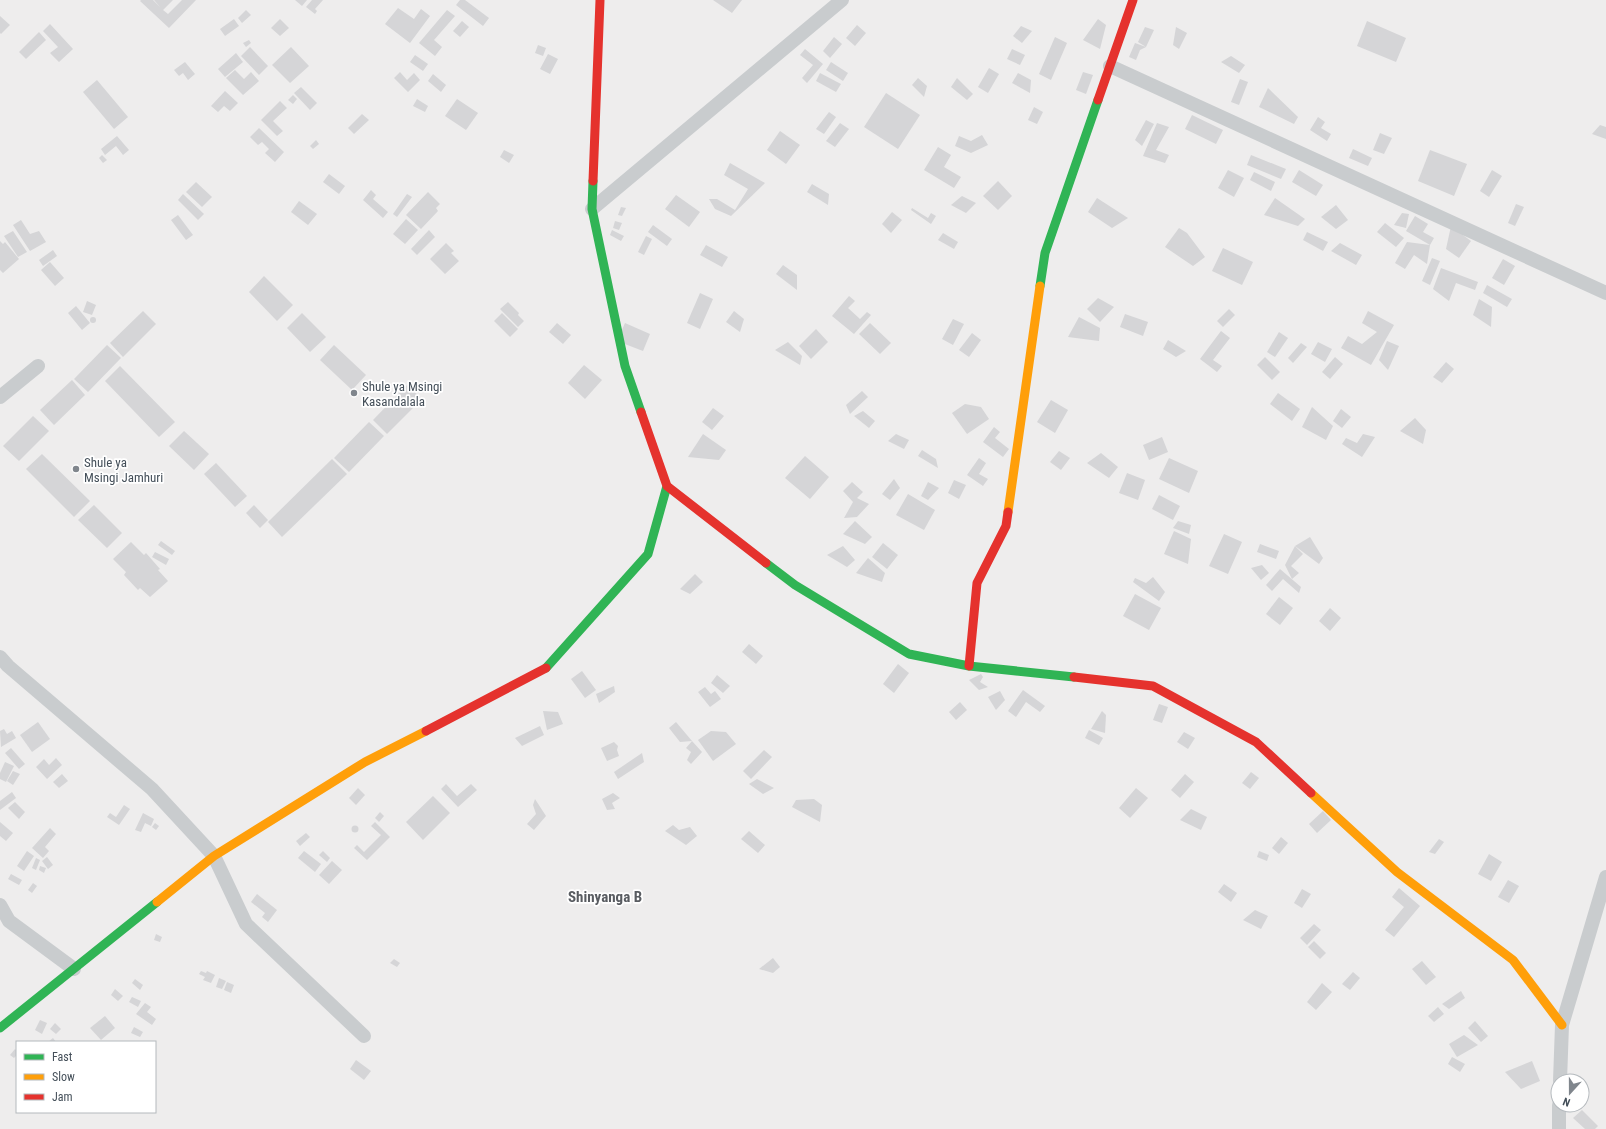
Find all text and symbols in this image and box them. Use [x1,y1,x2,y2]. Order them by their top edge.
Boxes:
place label: Shule ya Msingi Kasandalala [362,379,442,409]
marker: Shule ya Msingi Kasandalala [349,388,359,398]
place label: Shule ya Msingi Jamhuri [84,455,163,485]
marker: Shule ya Msingi Jamhuri [71,464,81,474]
district label: Shinyanga B [568,888,642,906]
legend [16,1041,156,1113]
text: Fast [52,1050,73,1064]
text: Slow [52,1070,75,1084]
north arrow [1550,1073,1590,1113]
text: Jam [52,1090,73,1104]
text: N [1561,1095,1572,1109]

